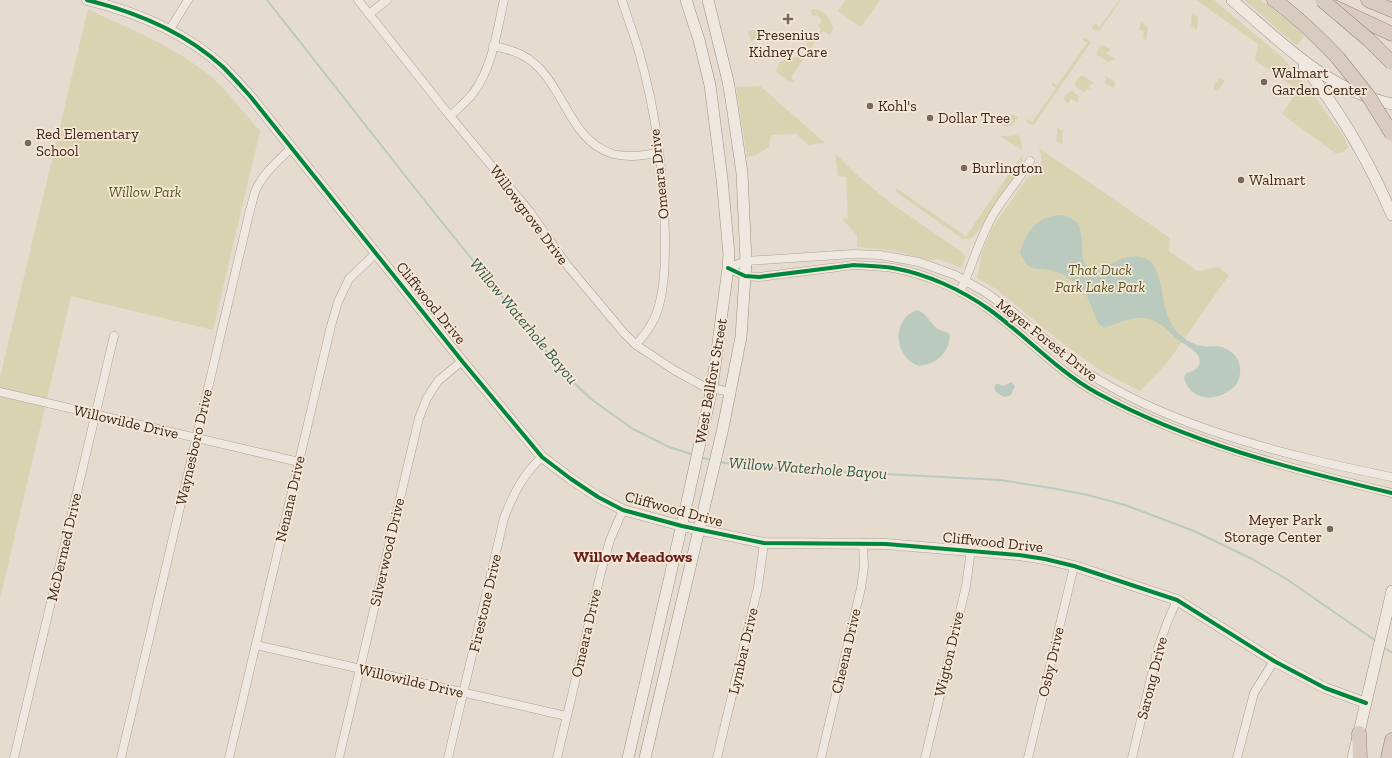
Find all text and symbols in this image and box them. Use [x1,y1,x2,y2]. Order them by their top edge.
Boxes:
marker: Fresenius Kidney Care [782,13,794,25]
place label: Fresenius Kidney Care [749,26,827,61]
place label: Walmart Garden Center [1272,64,1367,99]
marker: Walmart Garden Center [1259,77,1269,87]
place label: Kohl's [878,97,917,115]
marker: Kohl's [865,101,875,111]
place label: Dollar Tree [938,109,1010,127]
marker: Dollar Tree [925,113,935,123]
place label: Red Elementary School [36,125,139,160]
street label: Omeara Drive [645,128,673,220]
marker: Red Elementary School [23,138,33,148]
place label: Burlington [972,159,1043,177]
street label: Willowgrove Drive [486,162,572,268]
marker: Burlington [959,163,969,173]
place label: Walmart [1249,171,1306,189]
marker: Walmart [1236,175,1246,185]
park label: Willow Park [108,183,182,201]
water label: Willow Waterhole Bayou [466,254,582,388]
street label: Cliffwood Drive [392,258,470,348]
park label: That Duck Park Lake Park [1055,261,1145,296]
street label: Meyer Forest Drive [993,295,1101,385]
street label: West Bellfort Street [691,316,731,445]
street label: Waynesboro Drive [172,387,216,507]
street label: Willowilde Drive [72,401,180,443]
water label: Willow Waterhole Bayou [728,453,888,483]
street label: Nenana Drive [271,454,309,544]
street label: Cliffwood Drive [623,487,725,531]
street label: McDermed Drive [43,491,85,603]
street label: Silverwood Drive [366,496,408,608]
place label: Meyer Park Storage Center [1224,511,1322,546]
marker: Meyer Park Storage Center [1325,524,1335,534]
street label: Cliffwood Drive [942,528,1044,556]
district label: Willow Meadows [574,547,692,566]
street label: Firestone Drive [465,552,505,654]
street label: Omeara Drive [567,587,605,679]
street label: Lymbar Drive [724,606,762,696]
street label: Cheena Drive [827,607,865,695]
street label: Wigton Drive [930,610,968,698]
street label: Osby Drive [1034,625,1068,699]
street label: Sarong Drive [1133,635,1171,721]
street label: Willowilde Drive [357,660,465,702]

